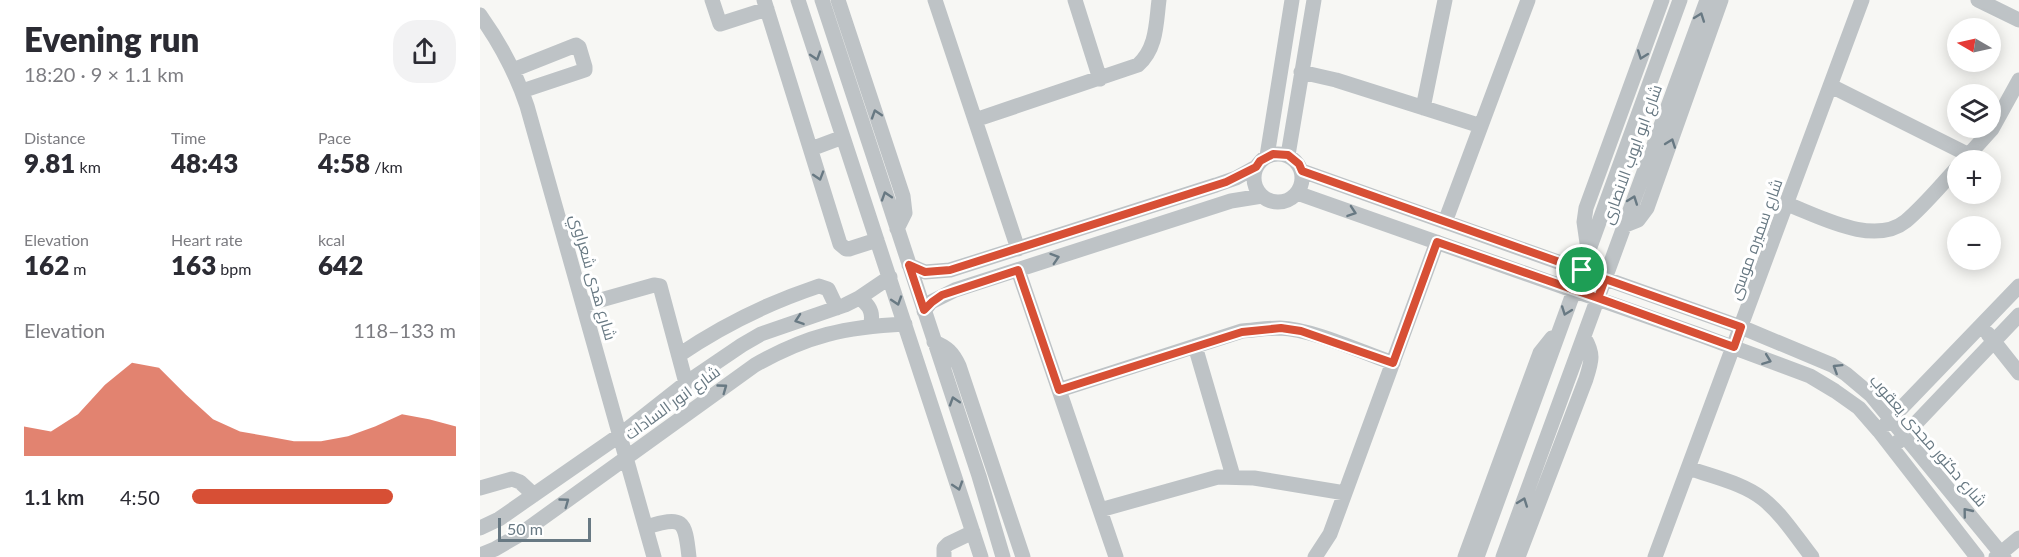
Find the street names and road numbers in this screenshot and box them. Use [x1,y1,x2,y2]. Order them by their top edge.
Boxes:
street label: شارع ابو ايوب الانصارى [1597,82,1668,228]
street label: شارع سميره موسى [1724,176,1789,303]
street label: شارع هدى شعراوي [562,212,621,344]
street label: شارع انور السادات [621,361,725,445]
street label: شارع دكتور مجدى يعقوب [1864,370,1991,512]

